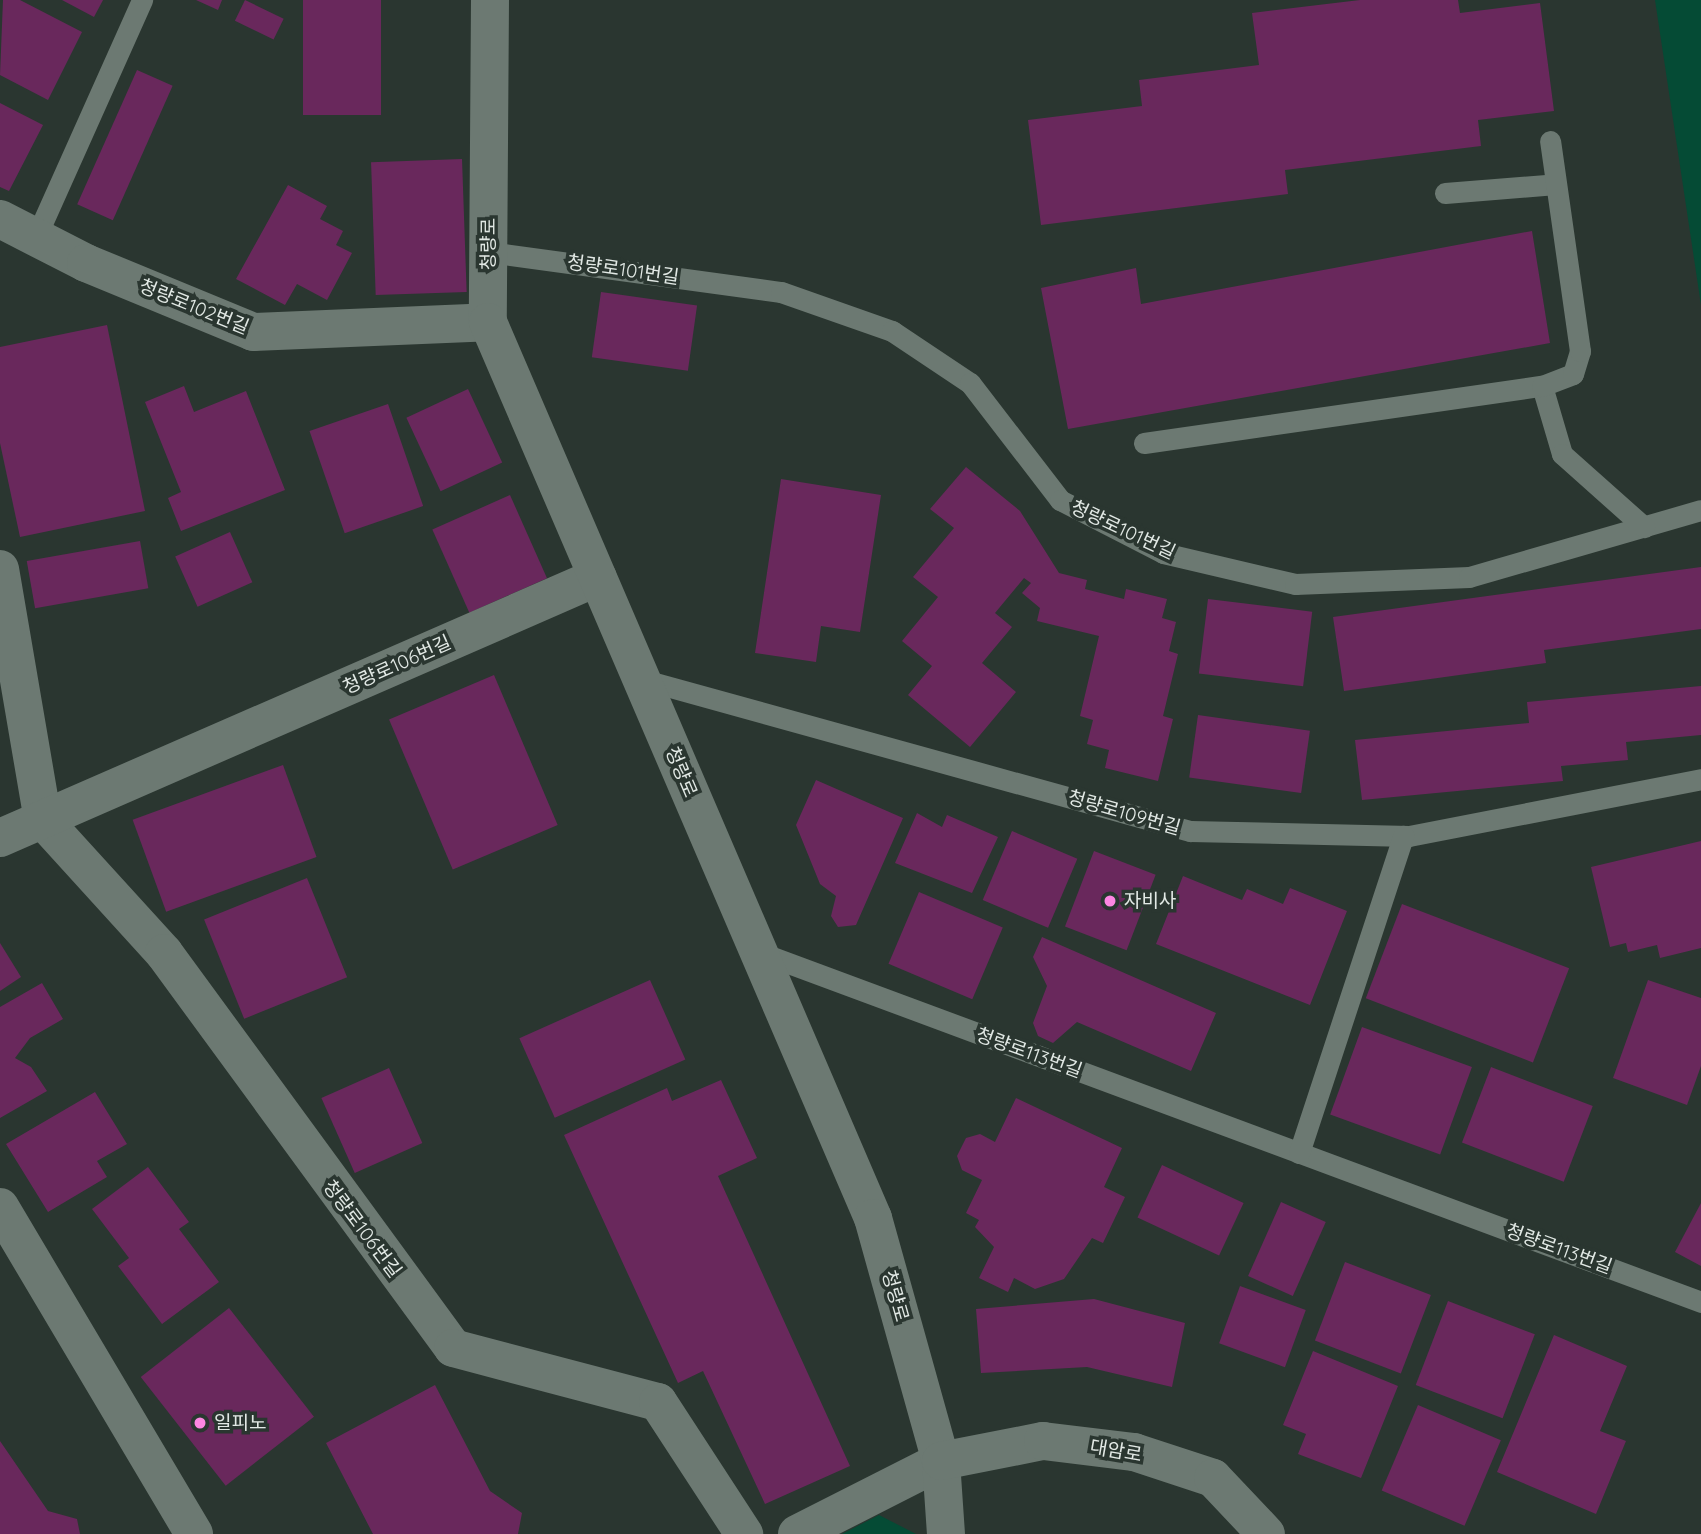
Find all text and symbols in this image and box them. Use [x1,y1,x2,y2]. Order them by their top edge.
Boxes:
street label: 청량로 [478,218,500,270]
street label: 청량로101번길 [566,251,680,289]
street label: 청량로102번길 [136,275,252,339]
street label: 청량로101번길 [1067,496,1179,564]
street label: 청량로106번길 [339,631,455,699]
street label: 청량로 [660,743,702,801]
street label: 청량로109번길 [1065,786,1183,840]
place label: 자비사 [1124,890,1176,912]
marker: 자비사 [1102,893,1118,909]
street label: 청량로113번길 [973,1023,1085,1083]
street label: 청량로106번길 [318,1176,406,1282]
street label: 청량로113번길 [1503,1219,1615,1279]
street label: 청량로 [877,1268,913,1324]
place label: 일피노 [214,1412,266,1434]
marker: 일피노 [192,1415,208,1431]
street label: 대암로 [1088,1435,1144,1467]

